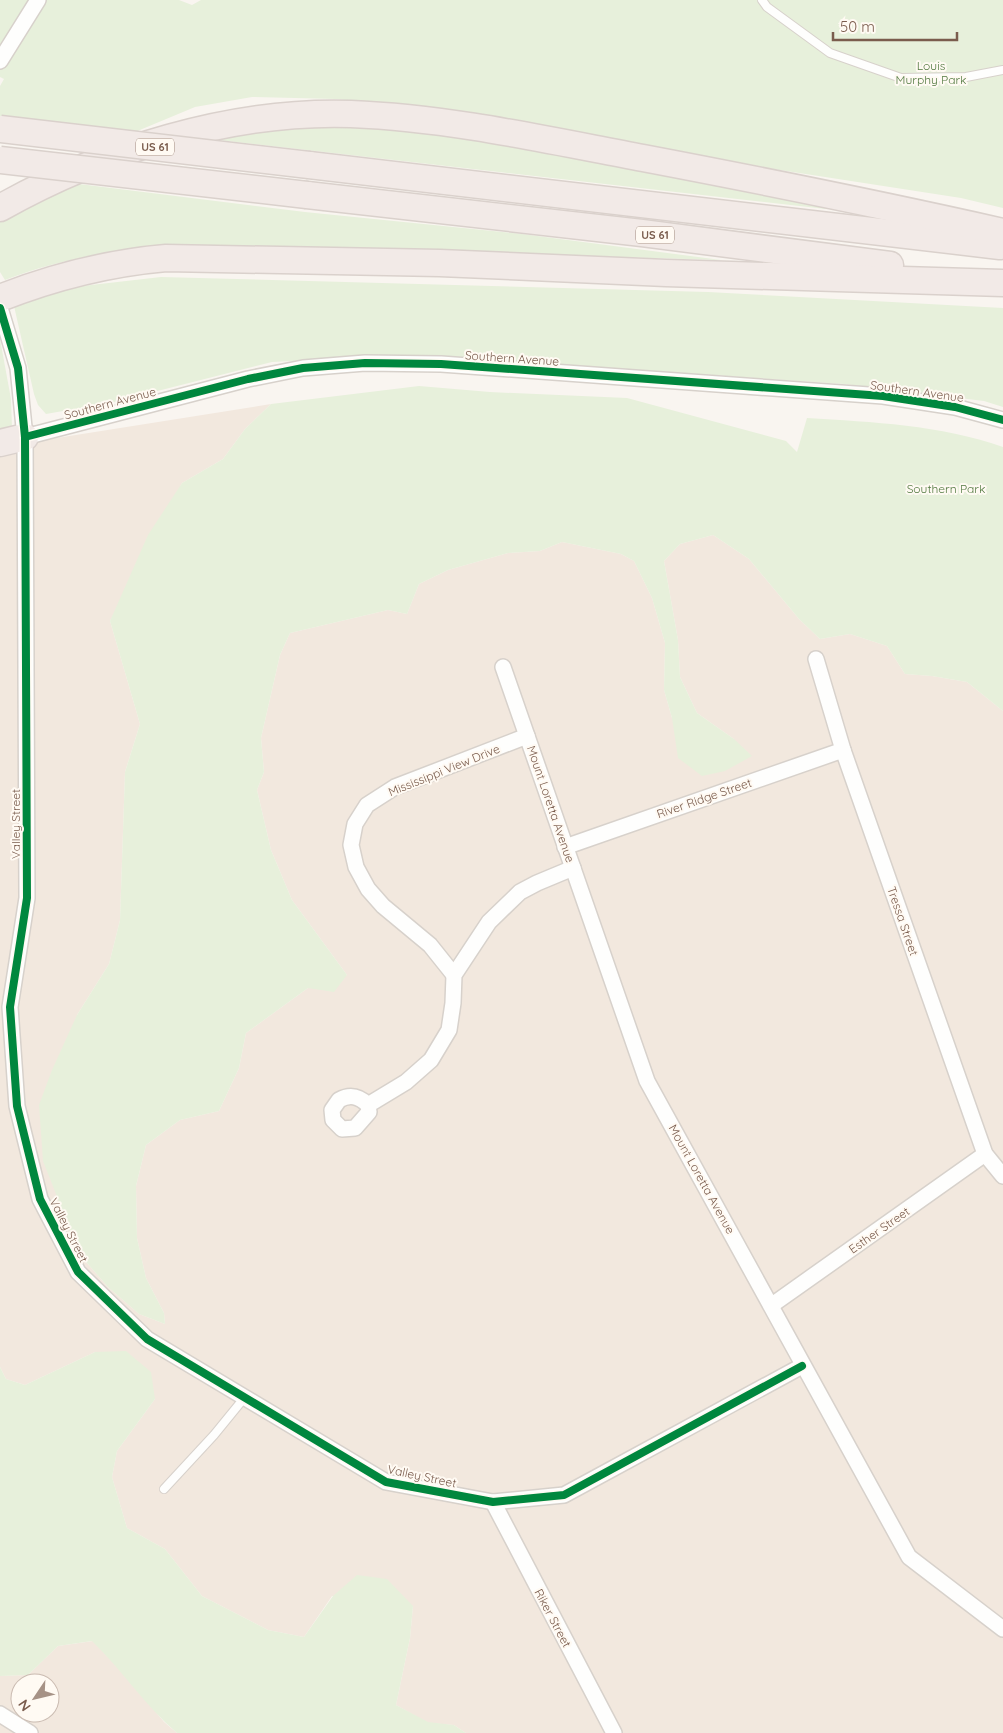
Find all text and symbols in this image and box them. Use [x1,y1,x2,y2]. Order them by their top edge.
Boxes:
scale bar [833,10,957,42]
text: 50 m [840,17,875,36]
park label: Louis Murphy Park [896,58,966,87]
road number: US 61 [136,138,174,156]
road number: US 61 [636,226,674,244]
street label: Southern Avenue [464,347,560,369]
street label: Southern Avenue [869,377,965,405]
street label: Southern Avenue [62,383,158,422]
park label: Southern Park [907,481,985,496]
street label: Mississippi View Drive [386,741,502,799]
street label: Mount Loretta Avenue [524,744,578,865]
street label: River Ridge Street [654,775,754,821]
street label: Valley Street [8,789,23,859]
street label: Tressa Street [884,884,922,958]
street label: Mount Loretta Avenue [666,1122,738,1237]
street label: Valley Street [46,1195,92,1265]
street label: Esther Street [846,1204,912,1256]
street label: Valley Street [386,1461,458,1491]
street label: Riker Street [531,1586,575,1650]
north arrow [10,1673,60,1723]
text: N [14,1696,35,1715]

